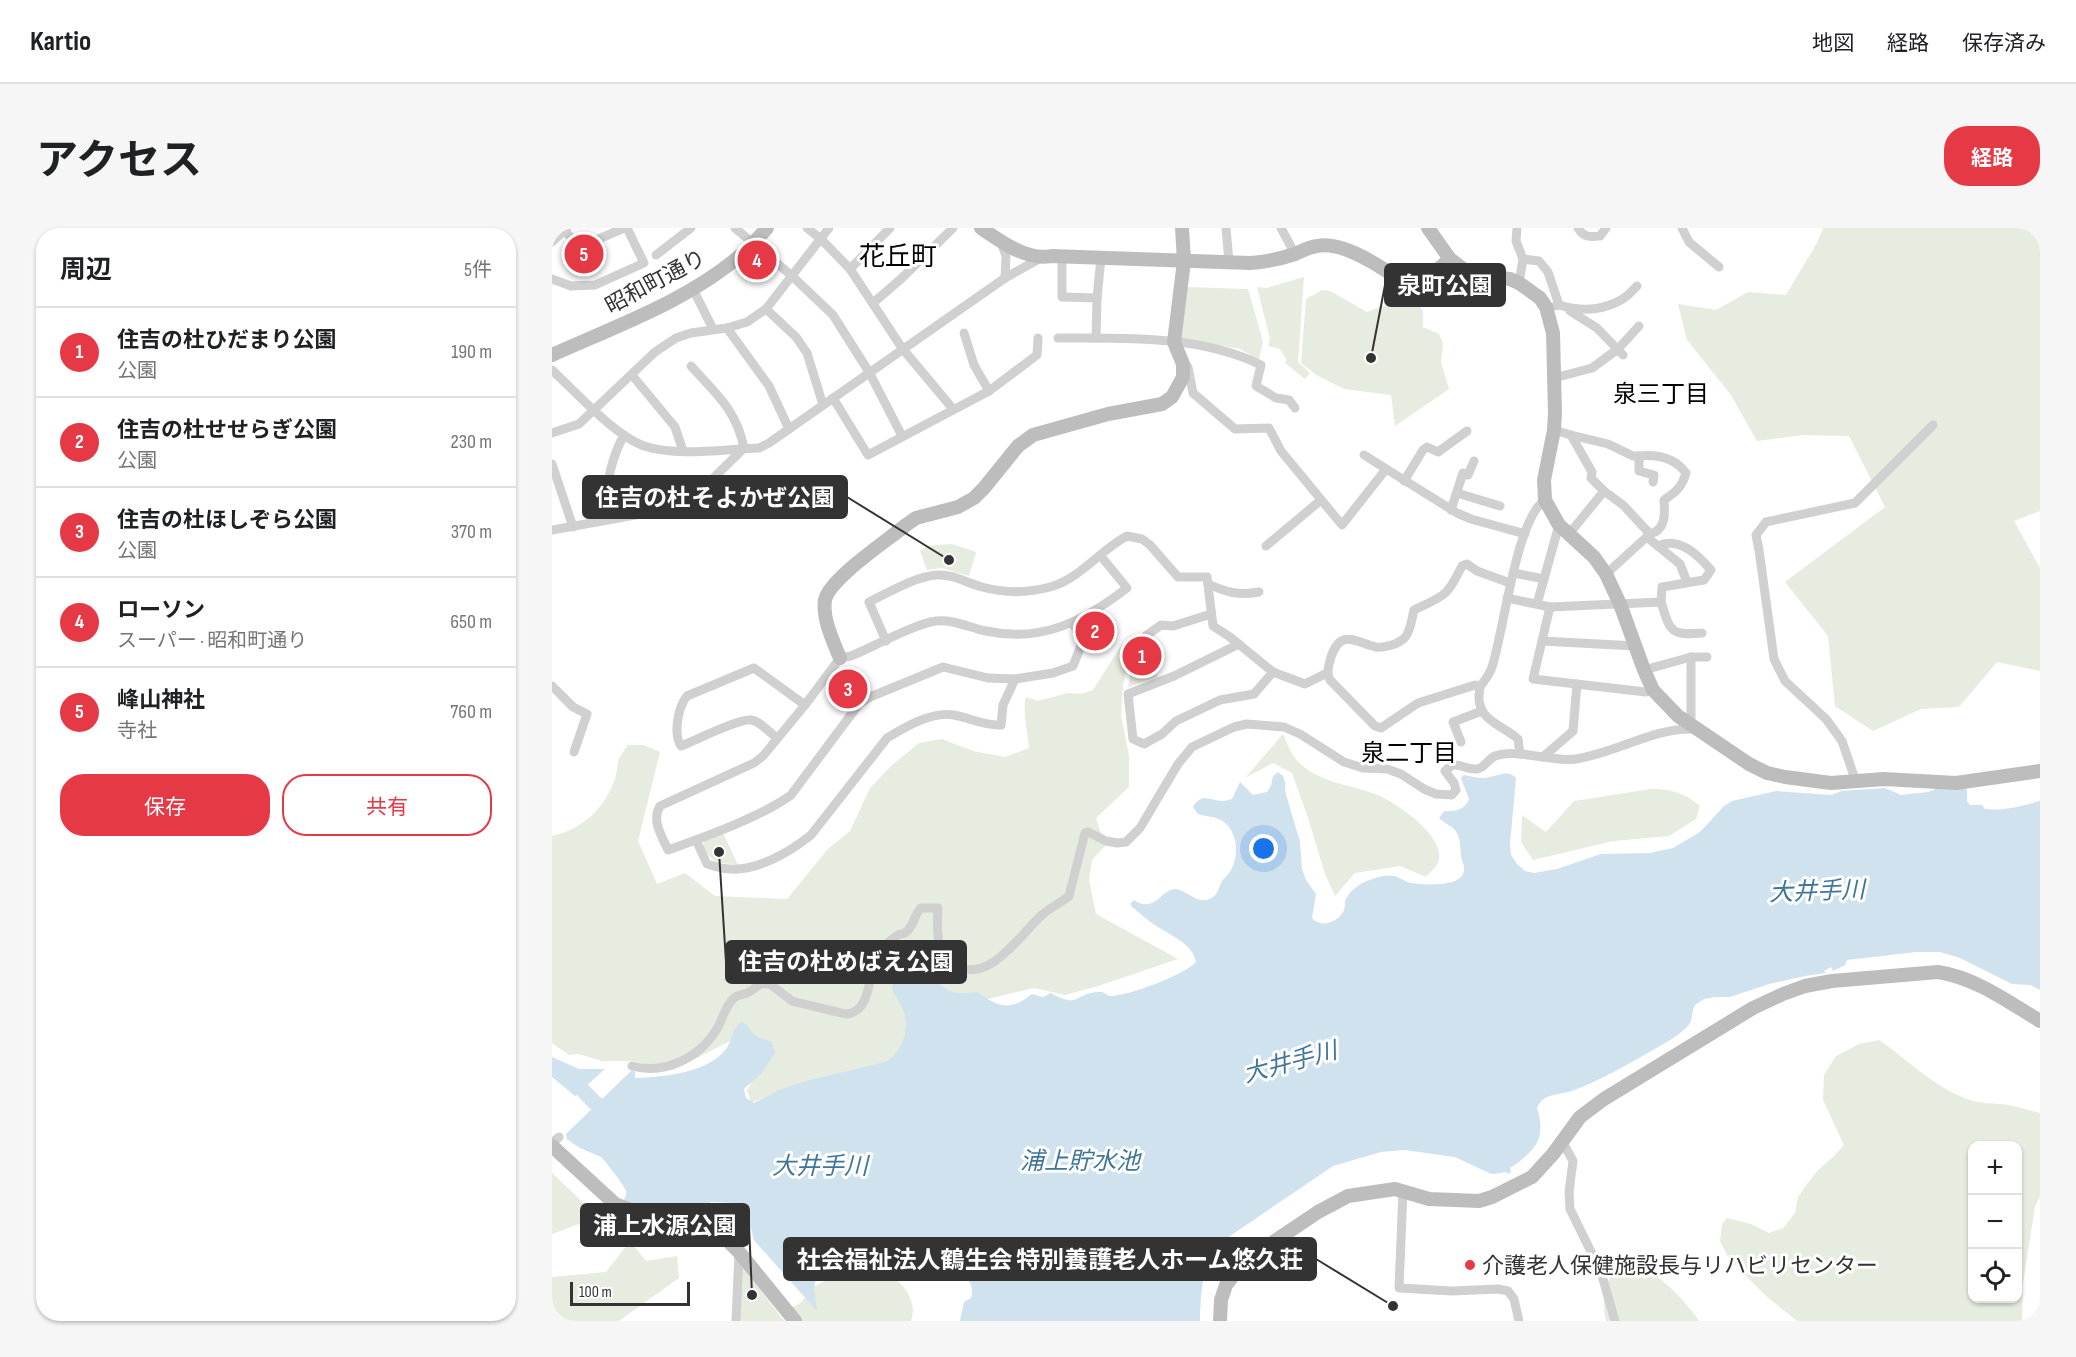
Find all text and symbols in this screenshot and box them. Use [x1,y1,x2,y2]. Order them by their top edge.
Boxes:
text: Kartio [30,25,91,58]
text: 地図 [1812,31,1854,56]
text: 経路 [1887,31,1929,56]
text: 保存済み [1962,31,2046,56]
button: 経路 [1944,126,2040,186]
text: アクセス [36,136,202,187]
pin: 5 [564,231,603,276]
pin: 4 [738,237,776,282]
district label: 花丘町 [859,242,937,273]
street label: 昭和町通り [601,245,711,320]
text: 周辺 [60,255,112,286]
text: 5件 [464,258,492,282]
callout: 泉町公園 [1385,264,1505,306]
text: 泉町公園 [1397,272,1493,301]
text: 住吉の杜ひだまり公園 [117,327,337,354]
text: 1 [76,340,83,364]
text: 190 m [451,340,492,364]
text: 公園 [117,359,157,383]
district label: 泉三丁目 [1613,380,1709,409]
text: 住吉の杜せせらぎ公園 [117,417,337,444]
text: 2 [75,430,84,454]
text: 230 m [450,430,492,454]
text: 公園 [117,449,157,473]
callout: 住吉の杜そよかぜ公園 [583,476,847,518]
text: 住吉の杜そよかぜ公園 [595,484,835,513]
text: 住吉の杜ほしぞら公園 [117,507,337,534]
text: 3 [75,520,84,544]
text: 370 m [451,520,492,544]
text: 公園 [117,539,157,563]
text: ローソン [117,597,205,624]
pin: 2 [1076,608,1114,654]
text: 4 [75,610,84,634]
text: 650 m [450,610,492,634]
text: スーパー · 昭和町通り [117,629,307,653]
pin: 1 [1122,634,1162,678]
pin: 3 [828,666,868,712]
text: 峰山神社 [117,687,205,714]
text: 5 [75,700,84,724]
text: 760 m [450,700,492,724]
text: 寺社 [117,719,157,743]
district label: 泉二丁目 [1361,739,1457,768]
button: 保存 [60,774,270,836]
button: 共有 [282,774,492,836]
your location [1249,834,1278,863]
water label: 大井手川 [1769,875,1868,908]
callout: 住吉の杜めばえ公園 [726,941,966,983]
text: 住吉の杜めばえ公園 [738,948,954,977]
water label: 大井手川 [1240,1035,1343,1089]
map controls [1968,1141,2022,1303]
button: + [1968,1141,2022,1195]
water label: 浦上貯水池 [1020,1147,1142,1176]
water label: 大井手川 [772,1152,871,1181]
button: − [1968,1195,2022,1249]
callout: 浦上水源公園 [581,1204,749,1246]
text: 浦上水源公園 [593,1212,737,1241]
callout: 社会福祉法人鶴生会 特別養護老人ホーム悠久荘 [784,1238,1316,1280]
text: 社会福祉法人鶴生会 特別養護老人ホーム悠久荘 [796,1246,1304,1275]
button: locate [1968,1249,2022,1303]
place label: 介護老人保健施設長与リハビリセンター [1482,1253,1878,1280]
marker: 介護老人保健施設長与リハビリセンター [1463,1258,1477,1272]
scale bar [570,1279,690,1306]
text: 100 m [579,1283,612,1302]

